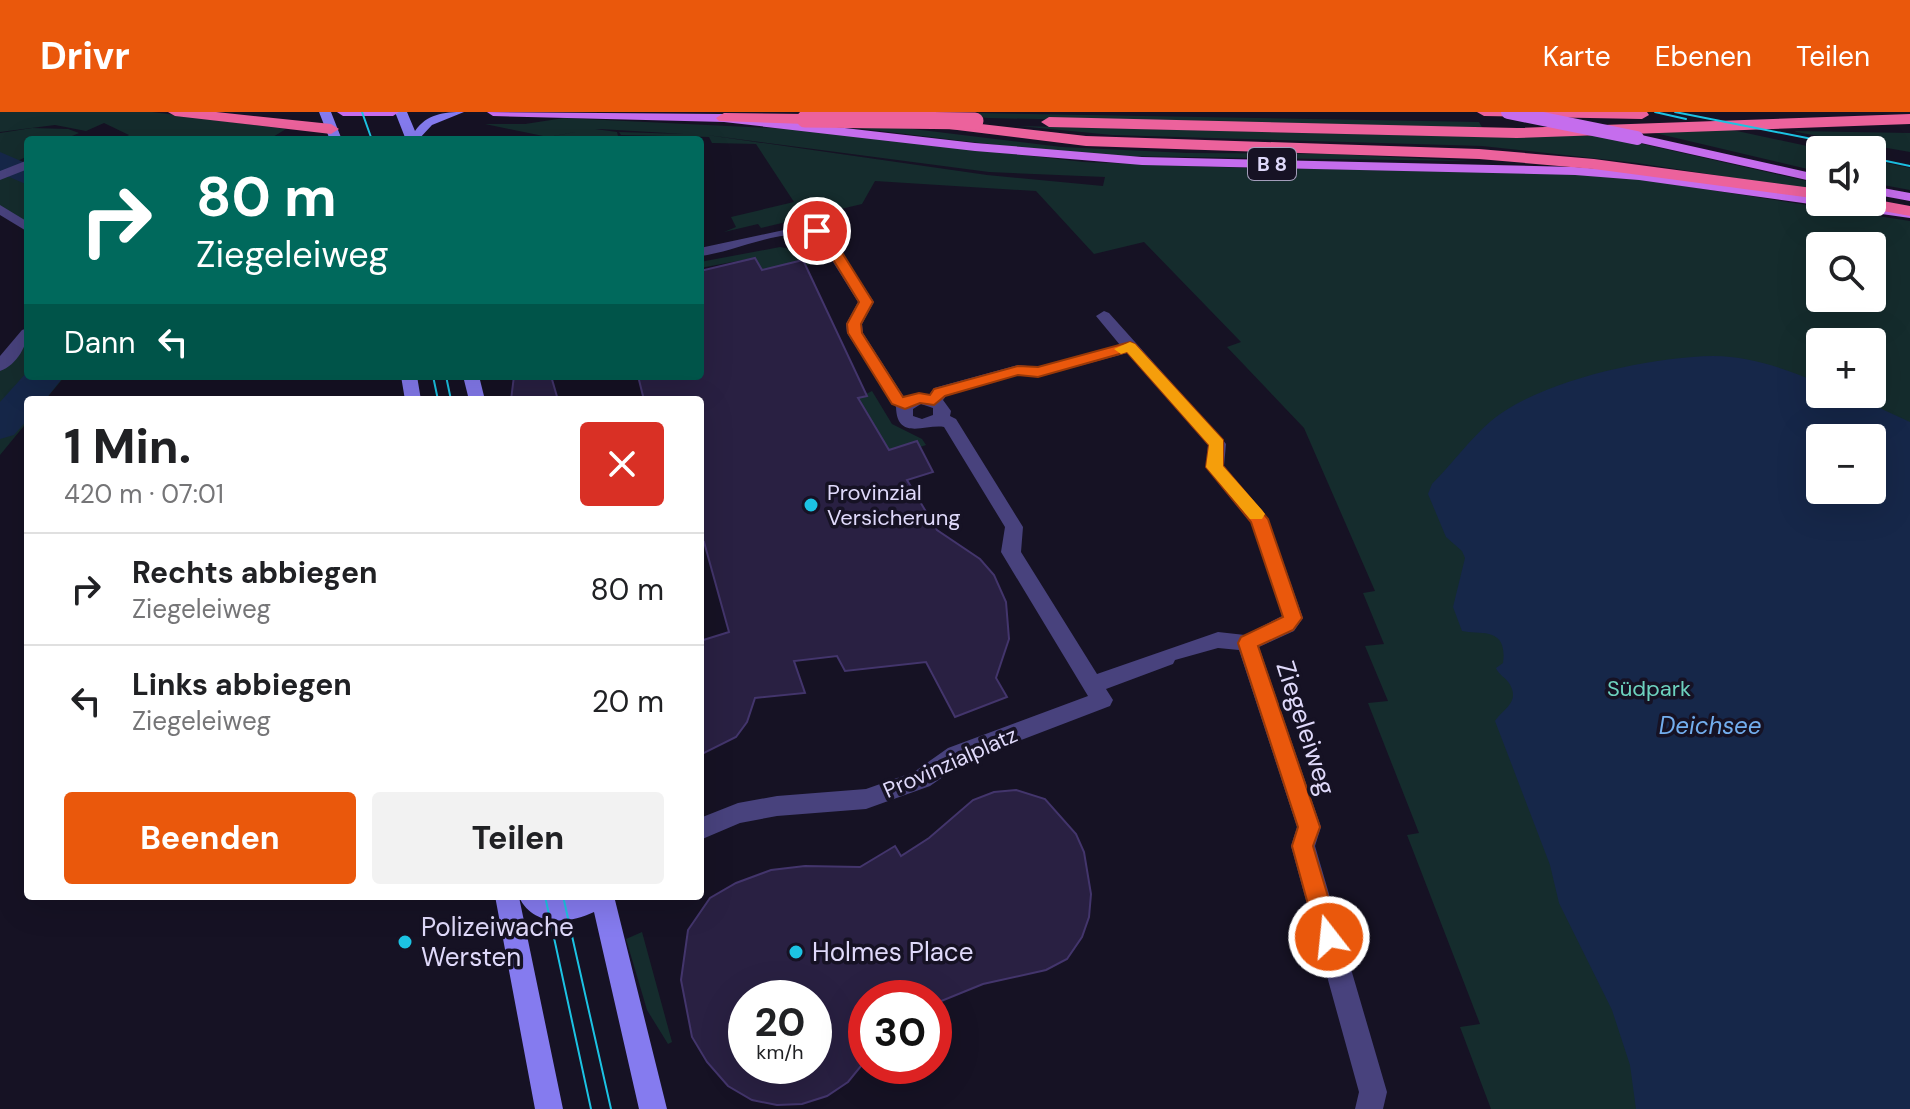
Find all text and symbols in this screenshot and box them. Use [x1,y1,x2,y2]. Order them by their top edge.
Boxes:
text: Drivr [40,31,130,81]
text: Karte [1543,38,1611,75]
text: Ebenen [1655,38,1752,75]
text: Teilen [1796,38,1870,75]
map controls [1806,136,1886,504]
button: sound [1806,136,1886,216]
road number: B 8 [1248,148,1296,180]
text: 80 m [196,160,337,233]
icon: right [64,168,168,272]
pin [783,197,851,265]
icon: arrive [795,209,839,253]
text: Ziegeleiweg [196,231,389,278]
button: search [1806,232,1886,312]
icon: left [151,320,195,364]
text: Dann [64,323,135,362]
button: + [1806,328,1886,408]
text: 1 Min. [64,415,191,478]
button: close [580,422,664,506]
button: − [1806,424,1886,504]
text: 420 m · 07:01 [64,477,224,511]
place label: Provinzial Versicherung [827,478,961,532]
marker: Provinzial Versicherung [802,496,820,514]
text: Rechts abbiegen [132,553,377,592]
icon: right [64,567,108,611]
text: 80 m [591,570,664,609]
text: Ziegeleiweg [132,592,271,626]
street label: Ziegeleiweg [1268,657,1344,799]
text: Links abbiegen [132,665,352,704]
park label: Südpark [1607,674,1691,703]
icon: left [64,679,108,723]
text: 20 m [592,682,664,721]
text: Ziegeleiweg [132,704,271,738]
water label: Deichsee [1659,710,1761,741]
street label: Provinzialplatz [879,720,1022,805]
button: Beenden [64,792,356,884]
button: Teilen [372,792,664,884]
position arrow [1287,895,1371,979]
place label: Polizeiwache Wersten [421,910,574,974]
marker: Polizeiwache Wersten [396,933,414,951]
place label: Holmes Place [812,935,974,969]
marker: Holmes Place [787,943,805,961]
speed limit sign: 30 [848,980,952,1084]
text: 20 [754,996,806,1048]
text: km/h [756,1039,804,1065]

